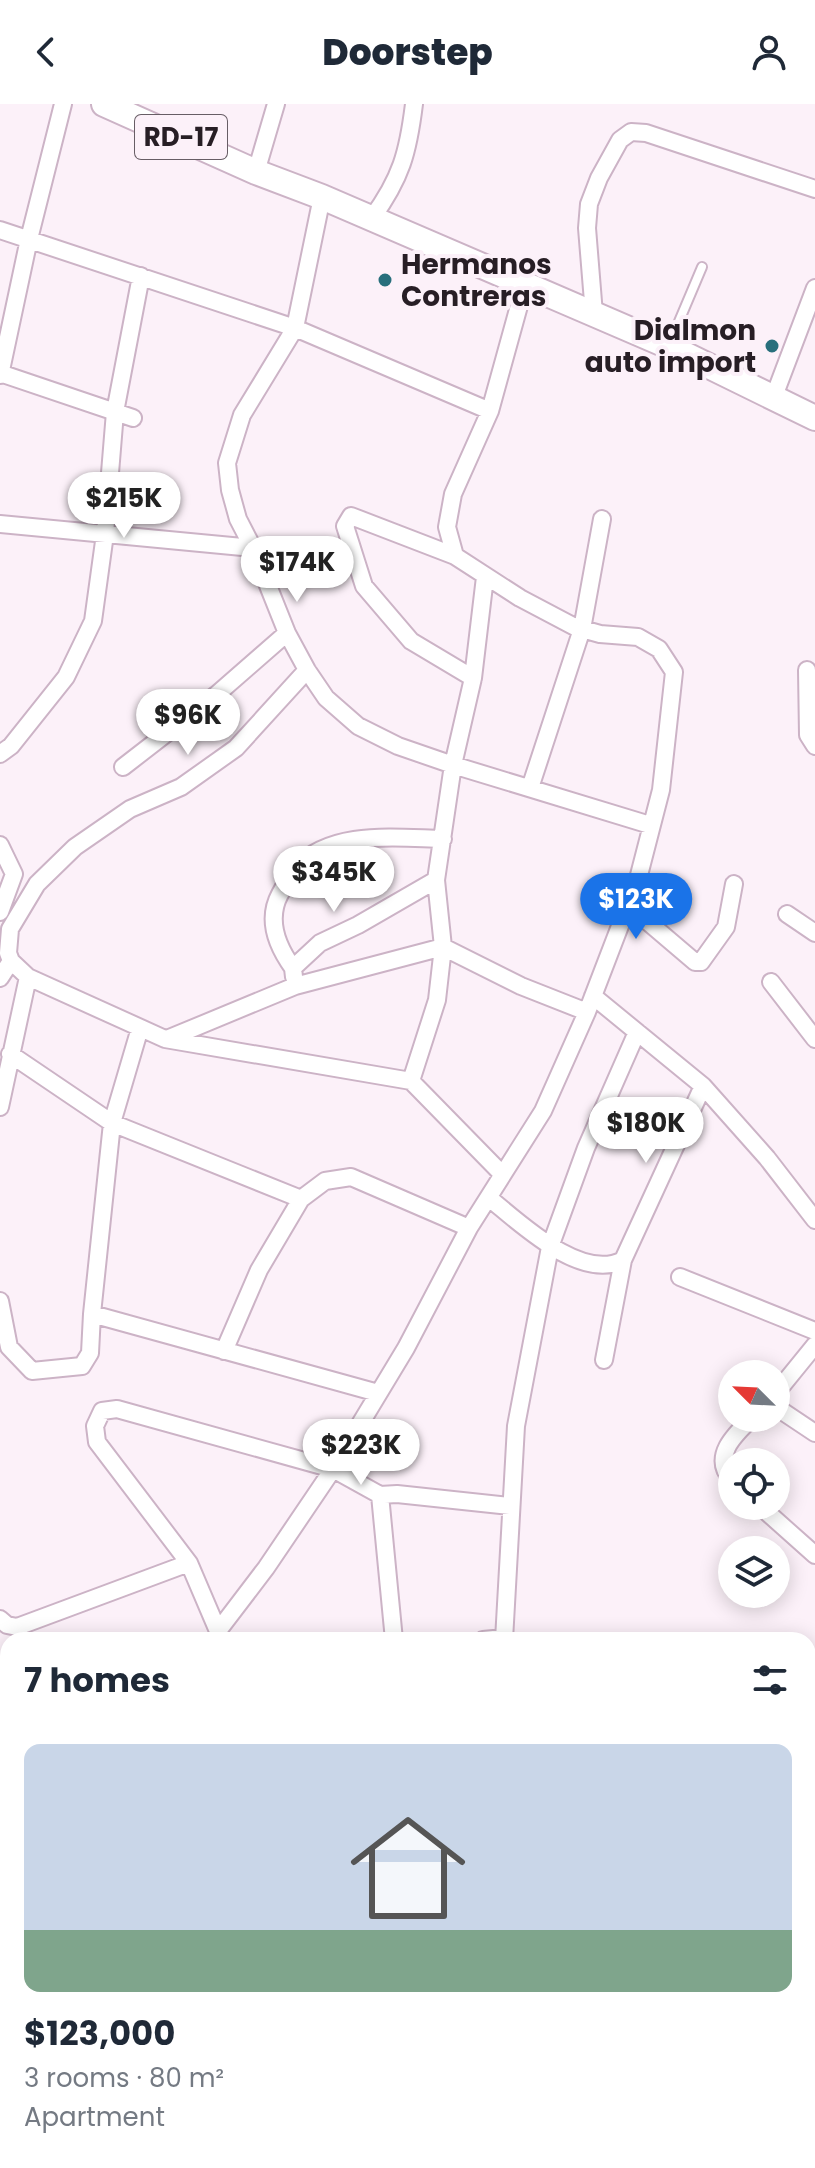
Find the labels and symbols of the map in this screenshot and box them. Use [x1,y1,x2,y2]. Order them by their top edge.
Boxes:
road number: RD-17 [135,115,227,159]
place label: Hermanos Contreras [401,245,552,316]
marker: Hermanos Contreras [376,271,394,289]
place label: Dialmon auto import [585,311,756,382]
marker: Dialmon auto import [763,337,781,355]
pin: $215K [68,472,180,540]
pin: $174K [241,536,353,604]
pin: $96K [141,689,235,757]
pin: $345K [278,846,390,914]
pin: $123K [580,873,692,941]
pin: $180K [590,1097,702,1165]
north arrow [718,1360,790,1432]
pin: $223K [305,1419,417,1487]

